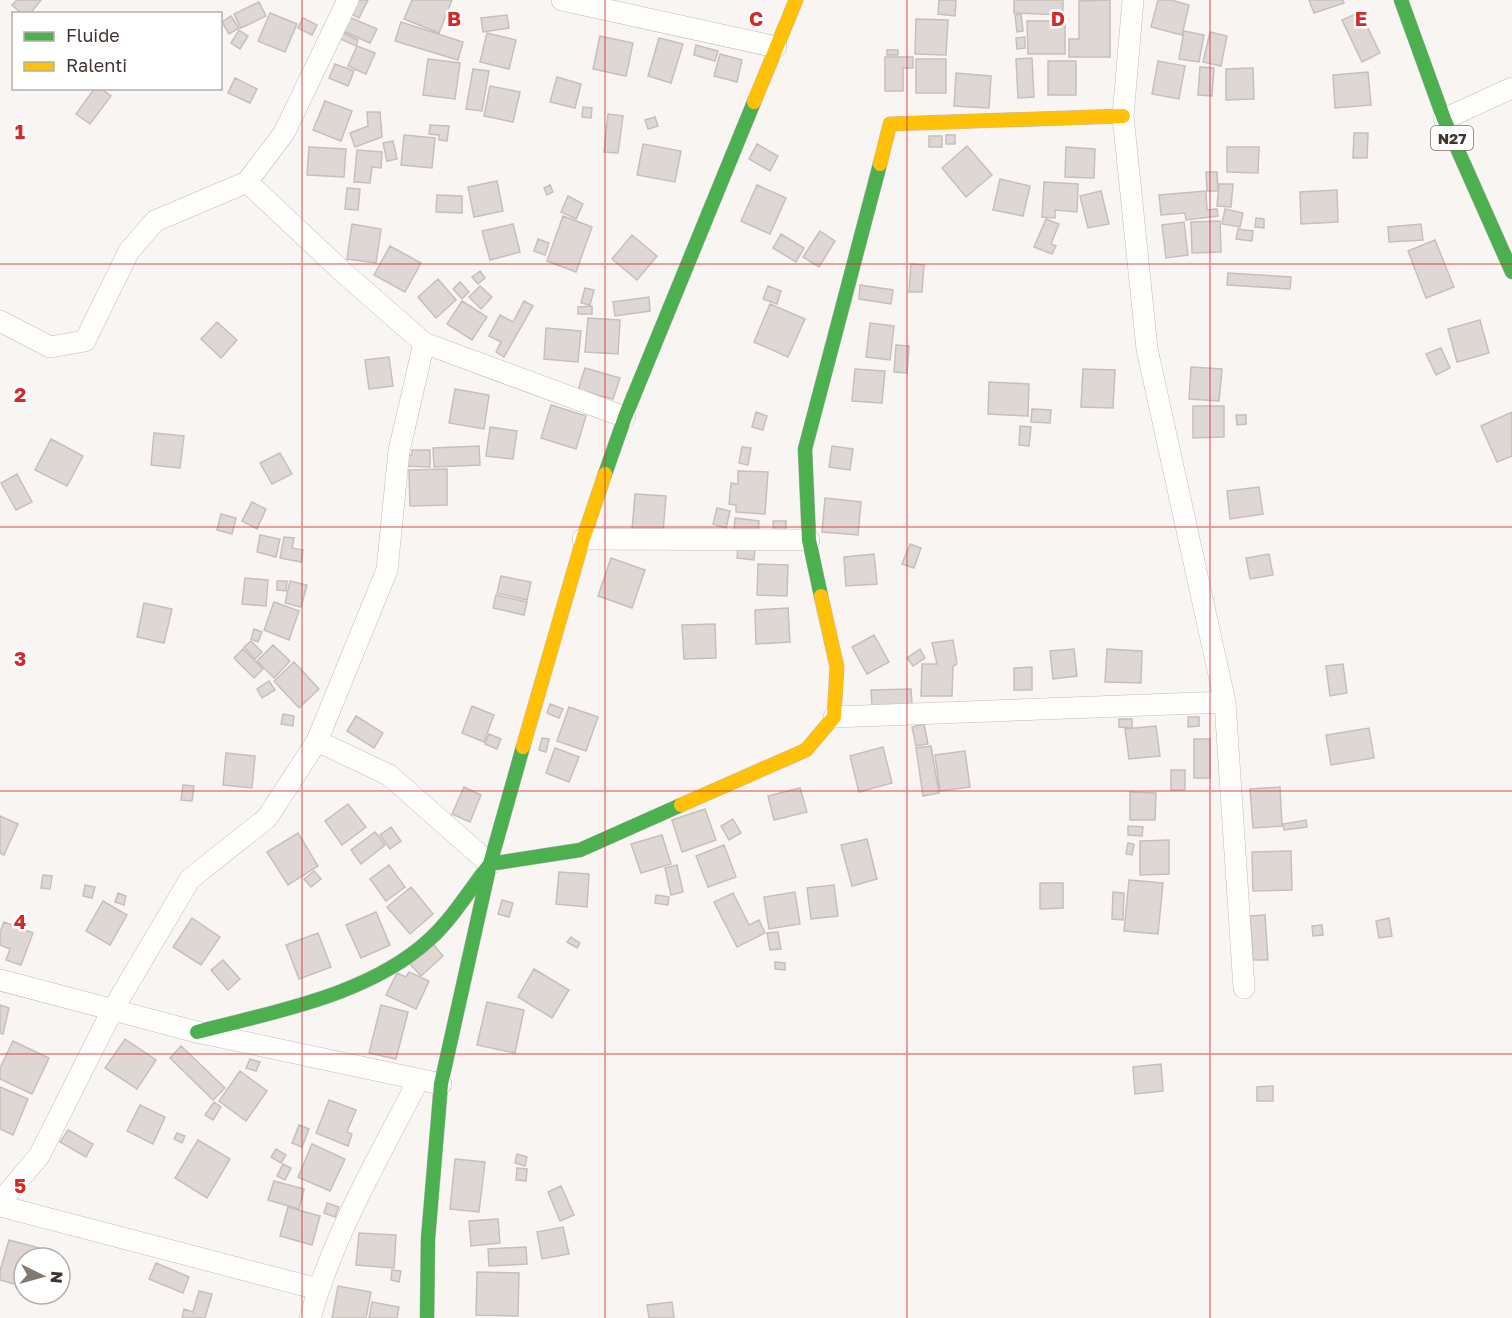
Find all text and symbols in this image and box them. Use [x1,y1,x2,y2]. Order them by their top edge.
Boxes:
text: B [447,6,461,30]
text: C [749,6,763,30]
text: D [1051,6,1065,30]
text: E [1355,6,1367,30]
legend [12,12,222,90]
text: Fluide [66,24,120,46]
text: Ralenti [66,54,127,76]
text: 1 [15,119,25,143]
road number: N27 [1431,126,1473,150]
text: 2 [14,382,26,406]
text: 3 [14,646,26,670]
text: 4 [14,909,26,933]
text: 5 [14,1173,26,1197]
north arrow [12,1246,72,1306]
text: N [46,1270,67,1284]

